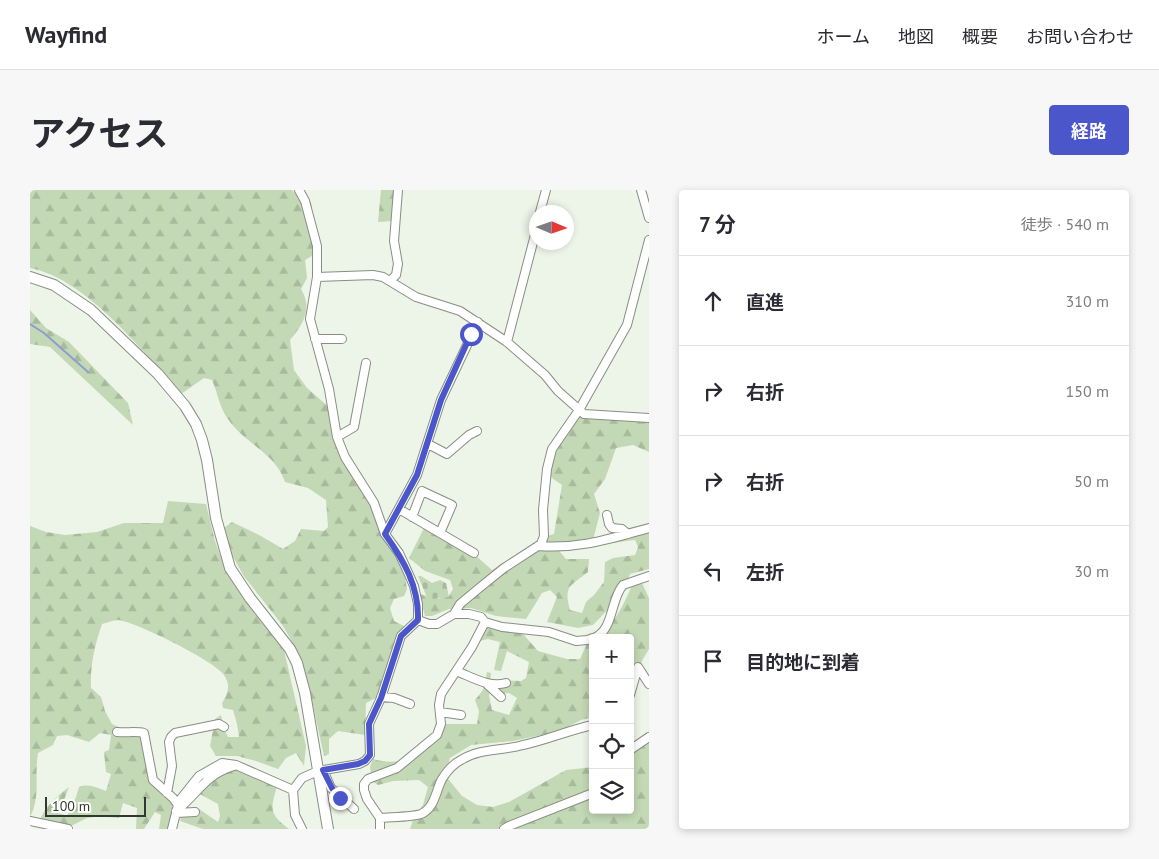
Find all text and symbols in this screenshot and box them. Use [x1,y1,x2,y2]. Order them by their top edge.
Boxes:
text: Wayfind [25,19,107,50]
text: ホーム [817,25,870,48]
text: 地図 [898,25,934,48]
text: 概要 [962,25,998,48]
text: お問い合わせ [1026,25,1134,48]
button: 経路 [1049,105,1129,155]
text: アクセス [30,110,168,156]
north arrow [529,205,574,250]
text: 7 分 [699,211,736,238]
text: 徒歩 · 540 m [1021,214,1109,234]
icon: ahead [699,287,727,315]
text: 直進 [746,290,784,314]
text: 310 m [1066,291,1109,311]
route start [460,323,483,346]
icon: right [699,377,727,405]
text: 右折 [746,380,784,404]
text: 150 m [1066,381,1109,401]
icon: right [699,467,727,495]
text: 右折 [746,470,784,494]
text: 50 m [1074,471,1109,491]
icon: left [699,557,727,585]
text: 左折 [746,560,784,584]
text: 30 m [1074,561,1109,581]
map controls [589,634,634,814]
button: + [589,634,634,679]
icon: arrive [699,647,727,675]
text: 目的地に到着 [746,650,860,674]
button: − [589,679,634,724]
button: locate [589,724,634,769]
button: layers [589,769,634,814]
route end [329,787,352,810]
scale bar [45,794,146,817]
text: 100 m [52,797,90,815]

